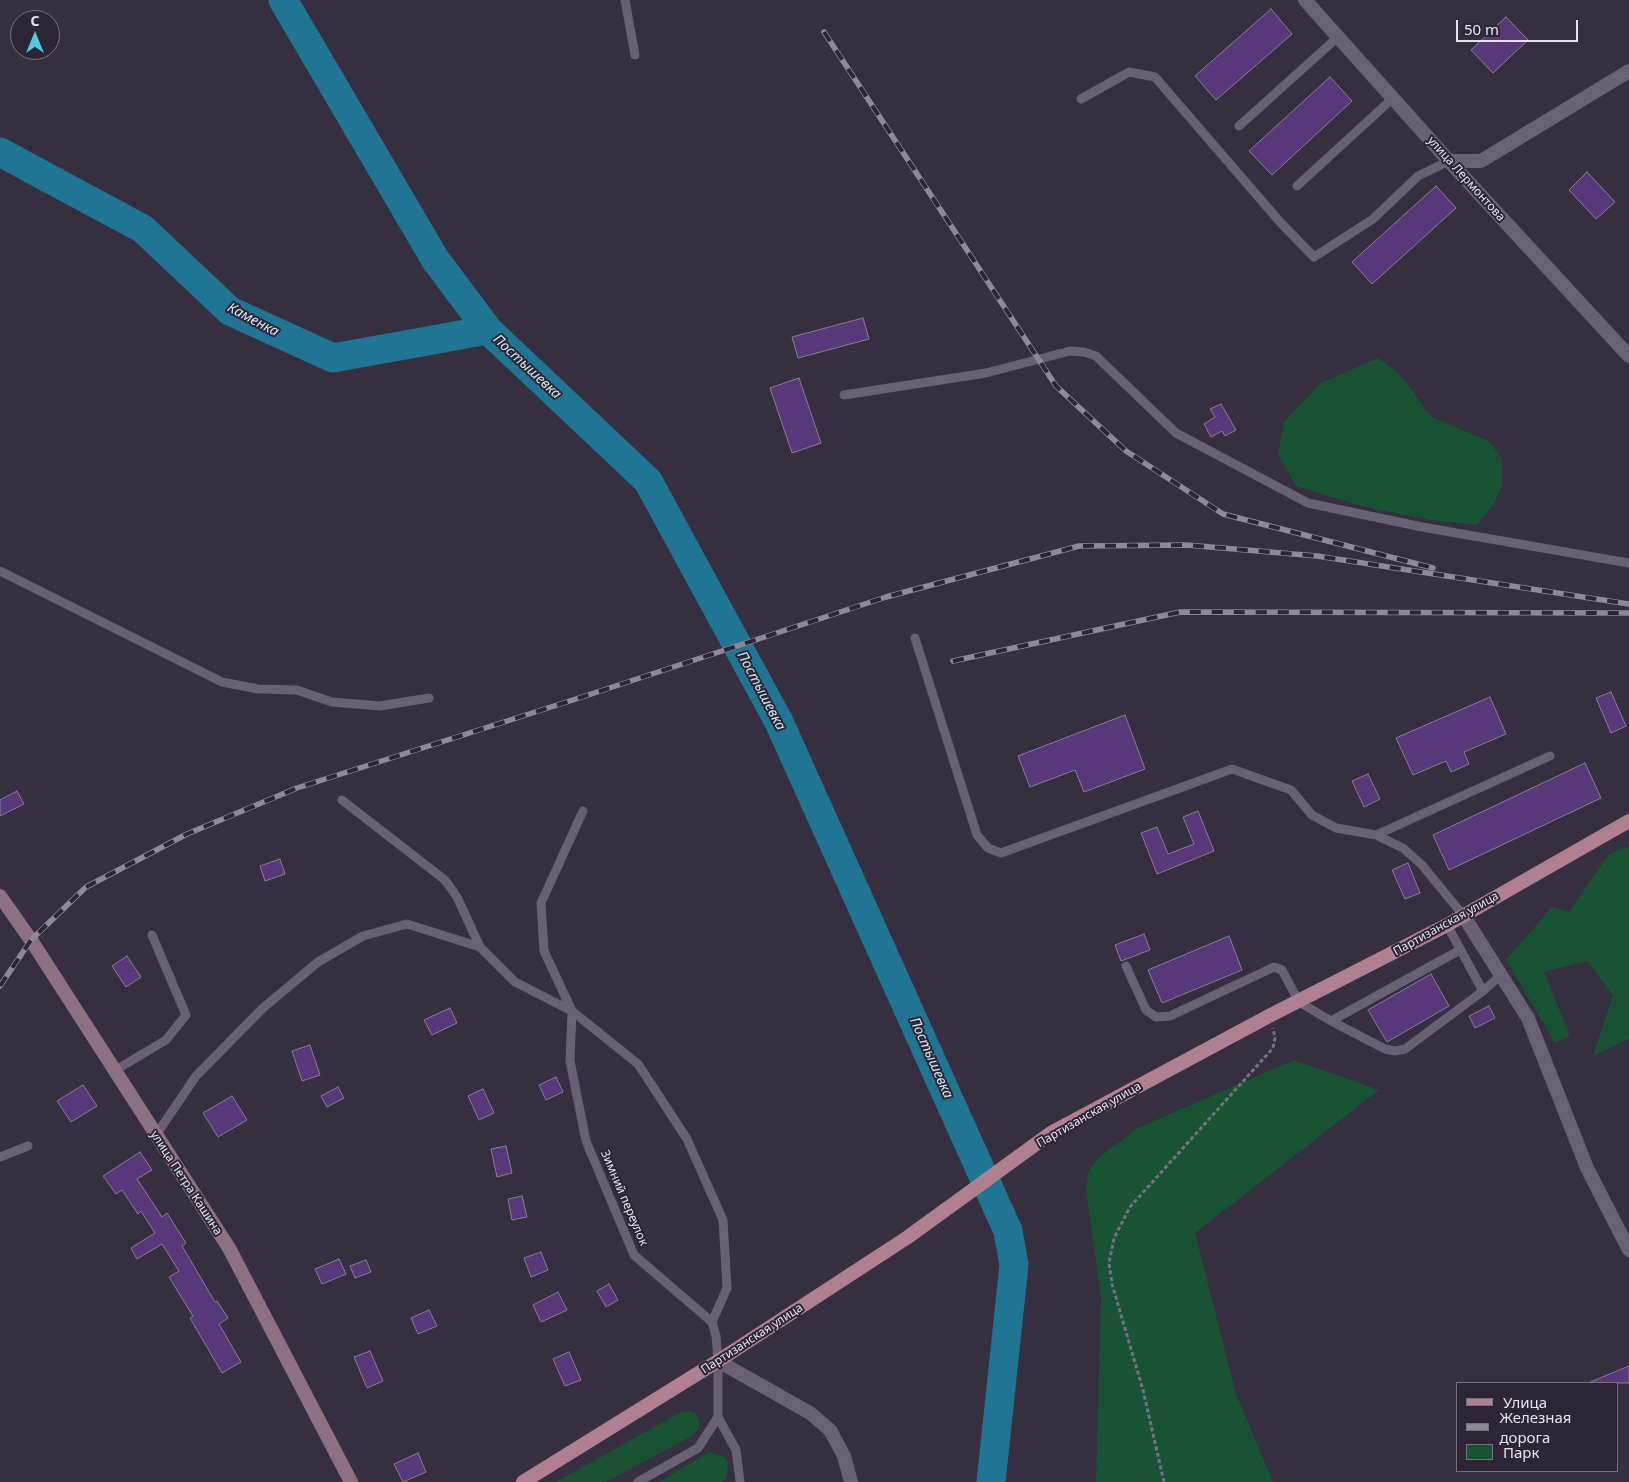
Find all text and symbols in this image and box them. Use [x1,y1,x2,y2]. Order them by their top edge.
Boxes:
north arrow [10,10,60,60]
scale bar [1459,10,1582,42]
text: С [30,11,40,30]
text: 50 m [1464,19,1499,39]
street label: улица Лермонтова [1424,134,1508,224]
water label: Каменка [224,300,282,340]
water label: Постышевка [490,331,564,403]
water label: Постышевка [733,649,789,733]
street label: Партизанская улица [1391,889,1501,959]
water label: Постышевка [906,1015,956,1101]
street label: Партизанская улица [1034,1079,1144,1151]
street label: улица Петра Кашина [147,1128,225,1238]
street label: Зимний переулок [597,1148,651,1248]
street label: Партизанская улица [698,1301,806,1377]
legend [1456,1382,1619,1472]
text: Улица [1503,1392,1547,1412]
text: Железная дорога [1499,1407,1572,1447]
text: Парк [1503,1442,1539,1462]

